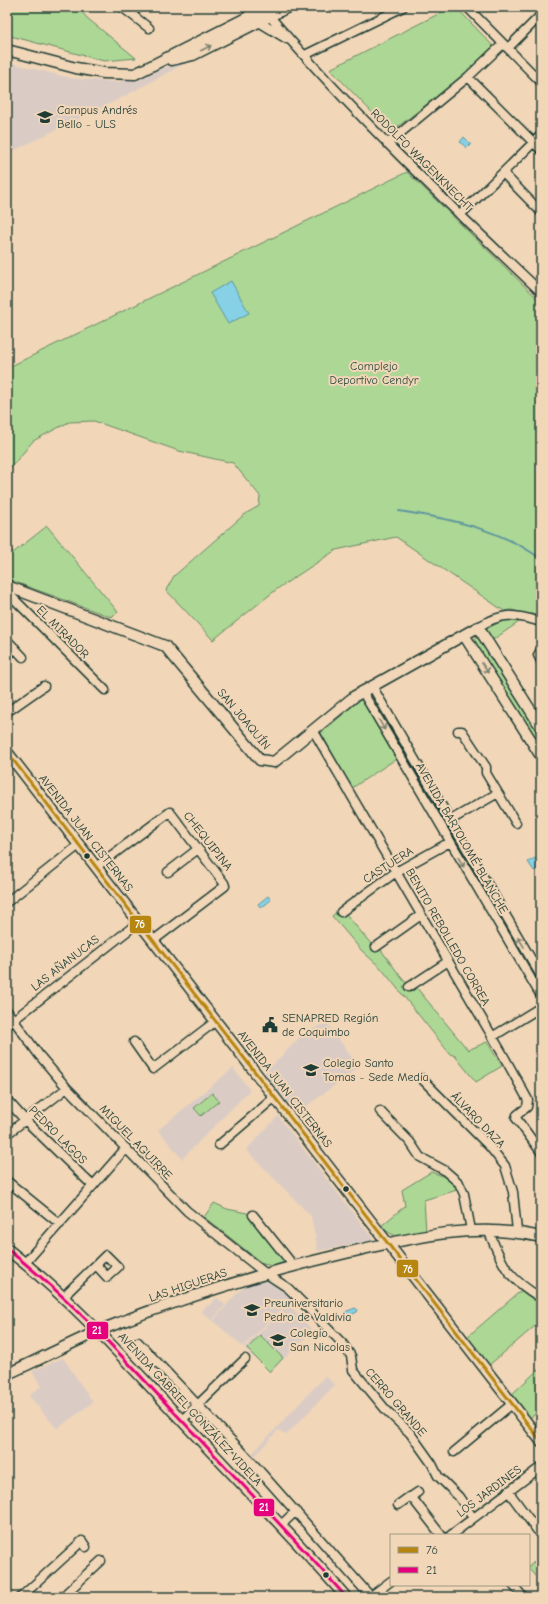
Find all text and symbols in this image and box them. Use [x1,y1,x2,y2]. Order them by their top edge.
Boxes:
one-way arrow [200,44,212,51]
place label: Campus Andrés Bello - ULS [57,103,137,131]
street label: RODOLFO WAGENKNECHT [368,106,477,215]
school or university icon: Campus Andrés Bello - ULS [36,108,54,126]
park label: Complejo Deportivo Cendyr [330,359,419,387]
street label: EL MIRADOR [34,603,92,661]
one-way arrow [481,662,489,673]
street label: SAN JOAQUÍN [215,686,273,752]
one-way arrow [378,719,386,731]
street label: AVENIDA BARTOLOMÉ BLANCHE [413,760,511,916]
street label: AVENIDA JUAN CISTERNAS [36,772,136,895]
street label: CHEQUIPINA [181,809,235,873]
street label: CASTUERA [360,844,416,886]
unlabelled marker [82,851,92,861]
one-way arrow [458,856,466,868]
street label: BENITO REBOLLEDO CORREA [403,866,493,1008]
line badge: 76 [129,915,152,934]
text: 76 [135,918,145,931]
street label: LAS AÑANUCAS [28,932,102,994]
one-way arrow [517,936,525,948]
place label: SENAPRED Región de Coquimbo [282,1011,378,1039]
public building icon: SENAPRED Región de Coquimbo [261,1016,279,1034]
street label: AVENIDA JUAN CISTERNAS [235,1028,335,1151]
place label: Colegio Santo Tomas - Sede Media [323,1056,429,1084]
school or university icon: Colegio Santo Tomas - Sede Media [302,1061,320,1079]
street label: ÁLVARO DAZA [448,1089,508,1151]
street label: MIGUEL AGUIRRE [97,1102,175,1182]
street label: PEDRO LAGOS [26,1103,90,1167]
unlabelled marker [341,1184,351,1194]
line badge: 76 [396,1259,419,1278]
text: 76 [403,1263,413,1276]
street label: LAS HIGUERAS [147,1265,229,1305]
place label: Preuniversitario Pedro de Valdivia [264,1296,351,1324]
school or university icon: Preuniversitario Pedro de Valdivia [243,1301,261,1319]
line badge: 21 [86,1321,109,1340]
text: 21 [92,1324,102,1337]
place label: Colegio San Nicolas [290,1326,350,1354]
street label: AVENIDA GABRIEL GONZÁLEZ VIDELA [115,1329,265,1489]
school or university icon: Colegio San Nicolas [269,1331,287,1349]
street label: CERRO GRANDE [362,1365,430,1439]
street label: LOS JARDINES [454,1462,524,1520]
line badge: 21 [253,1498,275,1517]
text: 21 [259,1501,269,1514]
legend [390,1534,530,1586]
text: 76 [426,1543,438,1557]
text: 21 [426,1563,437,1577]
unlabelled marker [321,1570,331,1580]

